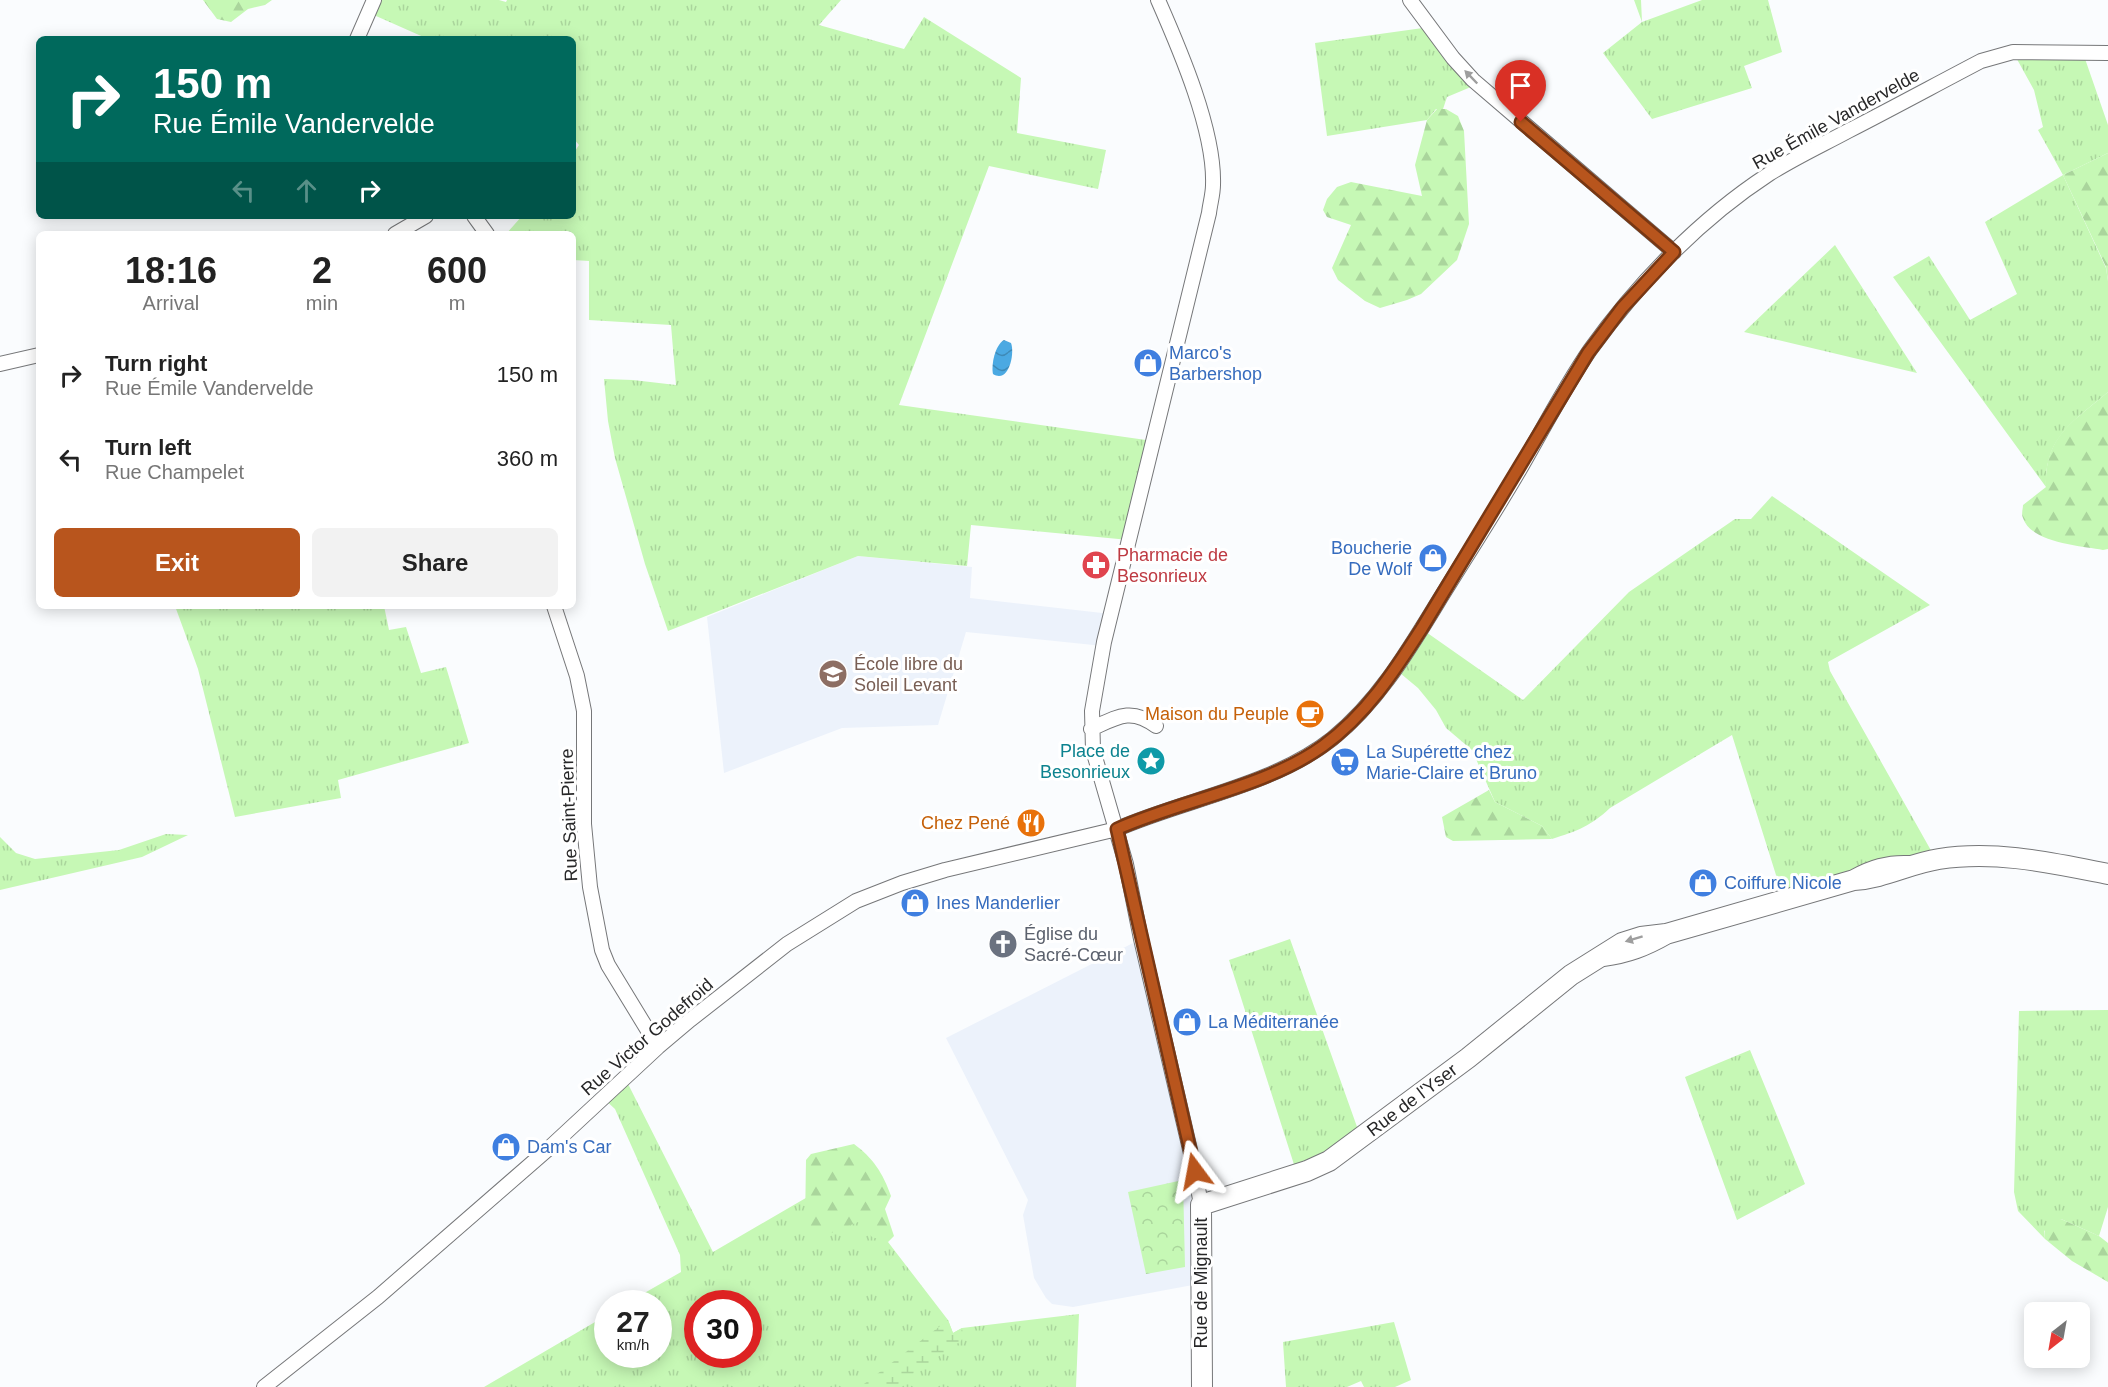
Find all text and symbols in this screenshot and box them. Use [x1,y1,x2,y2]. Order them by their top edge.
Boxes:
icon: right [54,60,132,138]
text: 150 m [153,60,272,107]
pin [1495,60,1546,122]
street label: Rue Émile Vandervelde [1749,65,1923,173]
icon: arrive [1504,69,1537,102]
one-way arrow [1464,71,1478,85]
text: Rue Émile Vandervelde [153,109,435,139]
icon: left [227,174,260,207]
icon: ahead [290,174,323,207]
icon: right [353,174,386,207]
text: 18:16 [125,250,217,291]
text: 2 [312,250,332,291]
text: 600 [427,250,487,291]
text: Arrival [143,292,199,314]
text: min [306,292,338,314]
text: m [449,292,465,314]
place label: Marco's Barbershop [1169,343,1262,384]
shop icon: Marco's Barbershop [1132,347,1164,379]
text: Turn right [105,351,207,376]
icon: right [54,359,87,392]
text: 150 m [497,362,558,387]
text: Rue Émile Vandervelde [105,377,314,399]
text: Turn left [105,435,191,460]
icon: left [54,443,87,476]
text: 360 m [497,446,558,471]
text: Rue Champelet [105,461,244,483]
button: Exit [54,528,300,597]
button: Share [312,528,558,597]
place label: Boucherie De Wolf [1331,538,1413,579]
shop icon: Boucherie De Wolf [1417,542,1449,574]
place label: Pharmacie de Besonrieux [1117,545,1228,586]
pharmacy icon: Pharmacie de Besonrieux [1080,549,1112,581]
place label: École libre du Soleil Levant [854,654,963,695]
school or university icon: École libre du Soleil Levant [817,658,849,690]
cafe icon: Maison du Peuple [1294,698,1326,730]
place label: Maison du Peuple [1145,704,1289,724]
place label: Place de Besonrieux [1040,741,1130,782]
place label: La Supérette chez Marie-Claire et Bruno [1366,742,1537,783]
place icon: Place de Besonrieux [1135,745,1167,777]
supermarket icon: La Supérette chez Marie-Claire et Bruno [1329,746,1361,778]
street label: Rue Saint-Pierre [557,748,581,882]
restaurant icon: Chez Pené [1015,807,1047,839]
place label: Chez Pené [921,813,1010,833]
shop icon: Coiffure Nicole [1687,867,1719,899]
place label: Coiffure Nicole [1724,873,1842,893]
shop icon: Ines Manderlier [899,887,931,919]
place label: Ines Manderlier [936,893,1060,913]
place label: Église du Sacré-Cœur [1024,924,1123,965]
church icon: Église du Sacré-Cœur [987,928,1019,960]
one-way arrow [1625,935,1643,944]
street label: Rue Victor Godefroid [577,974,717,1100]
shop icon: La Méditerranée [1171,1006,1203,1038]
place label: La Méditerranée [1208,1012,1339,1032]
street label: Rue de l'Yser [1363,1060,1461,1140]
shop icon: Dam's Car [490,1131,522,1163]
place label: Dam's Car [527,1137,611,1157]
position arrow [1163,1139,1227,1203]
street label: Rue de Mignault [1191,1217,1211,1349]
speed limit sign: 30 [684,1290,762,1368]
north arrow [2024,1302,2090,1368]
map controls [2024,1302,2090,1368]
text: 27 [616,1305,650,1338]
text: km/h [617,1336,649,1353]

